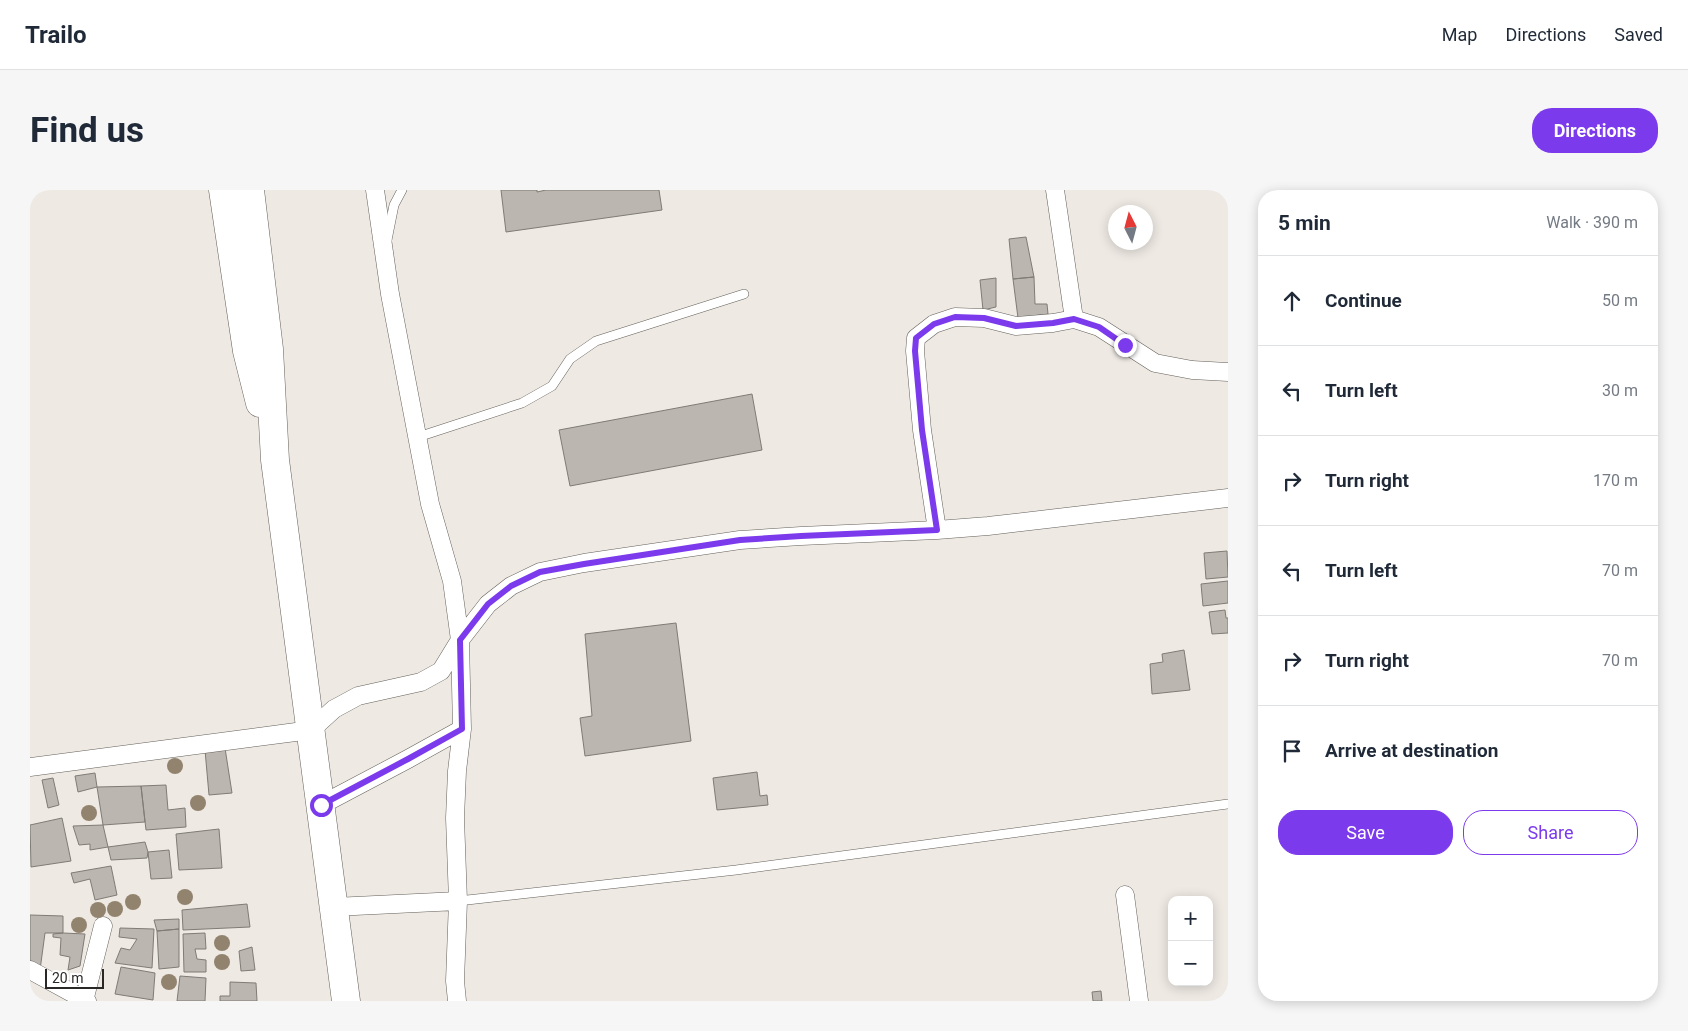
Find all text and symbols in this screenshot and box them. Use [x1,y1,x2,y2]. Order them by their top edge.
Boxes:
text: Trailo [25,21,87,49]
text: Map [1442,24,1477,45]
text: Directions [1505,24,1586,45]
text: Saved [1614,24,1663,45]
button: Directions [1532,108,1658,153]
text: Find us [30,110,144,151]
north arrow [1108,205,1153,250]
text: 5 min [1278,211,1331,235]
text: Walk · 390 m [1546,213,1638,232]
icon: ahead [1278,287,1306,315]
text: Continue [1325,289,1402,312]
text: 50 m [1602,291,1638,310]
route end [1114,334,1137,357]
icon: left [1278,377,1306,405]
text: Turn left [1325,379,1398,402]
text: 30 m [1602,381,1638,400]
icon: right [1278,467,1306,495]
text: Turn right [1325,469,1409,492]
text: 170 m [1593,471,1638,490]
icon: left [1278,557,1306,585]
text: Turn left [1325,559,1398,582]
text: 70 m [1602,561,1638,580]
icon: right [1278,647,1306,675]
text: Turn right [1325,649,1409,672]
text: 70 m [1602,651,1638,670]
icon: arrive [1278,737,1306,765]
text: Arrive at destination [1325,739,1498,762]
route start [310,794,333,817]
button: Save [1278,810,1453,855]
button: Share [1463,810,1638,855]
map controls [1168,896,1213,986]
button: + [1168,896,1213,941]
button: − [1168,941,1213,986]
scale bar [45,966,104,989]
text: 20 m [52,970,84,986]

